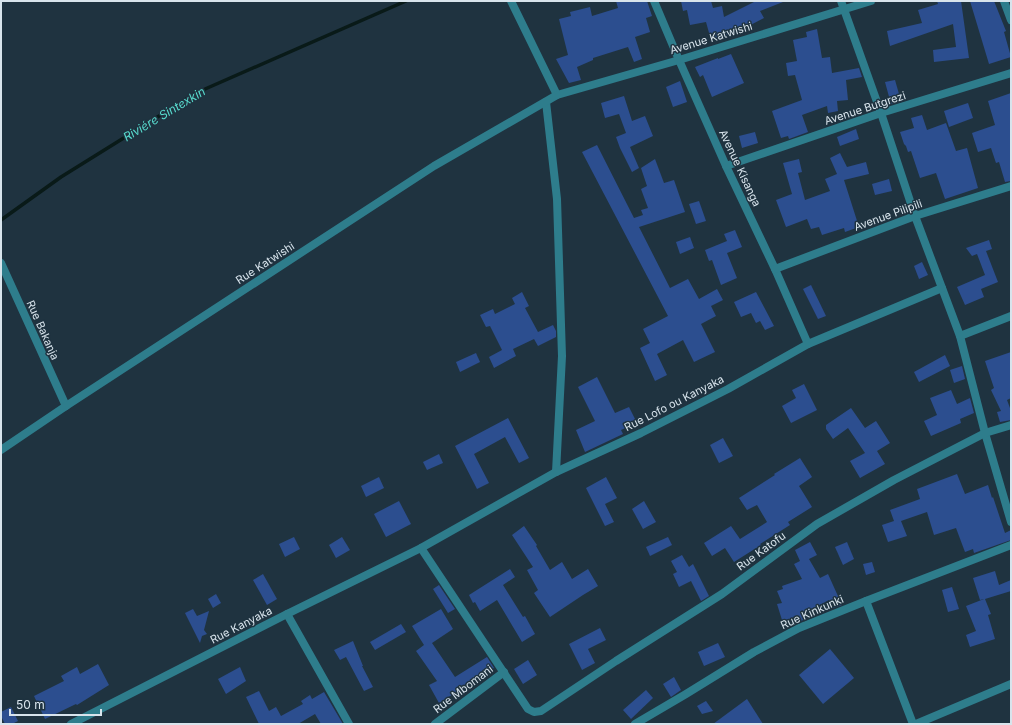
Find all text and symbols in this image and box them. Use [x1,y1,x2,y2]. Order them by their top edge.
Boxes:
street label: Avenue Katwishi [668,19,754,57]
water label: Riviére Sintexkin [120,84,208,144]
street label: Avenue Butgrezi [823,88,907,128]
street label: Avenue Kisanga [716,127,764,209]
street label: Avenue Pilipili [852,196,924,234]
street label: Rue Katwishi [233,239,297,287]
street label: Rue Bakanja [24,298,62,362]
street label: Rue Lofo ou Kanyaka [622,372,726,434]
street label: Rue Katofu [734,528,788,574]
street label: Rue Kinkunki [778,592,846,632]
street label: Rue Kanyaka [208,603,274,647]
street label: Rue Mbomani [430,662,496,716]
scale bar [10,691,101,717]
text: 50 m [16,697,45,712]

